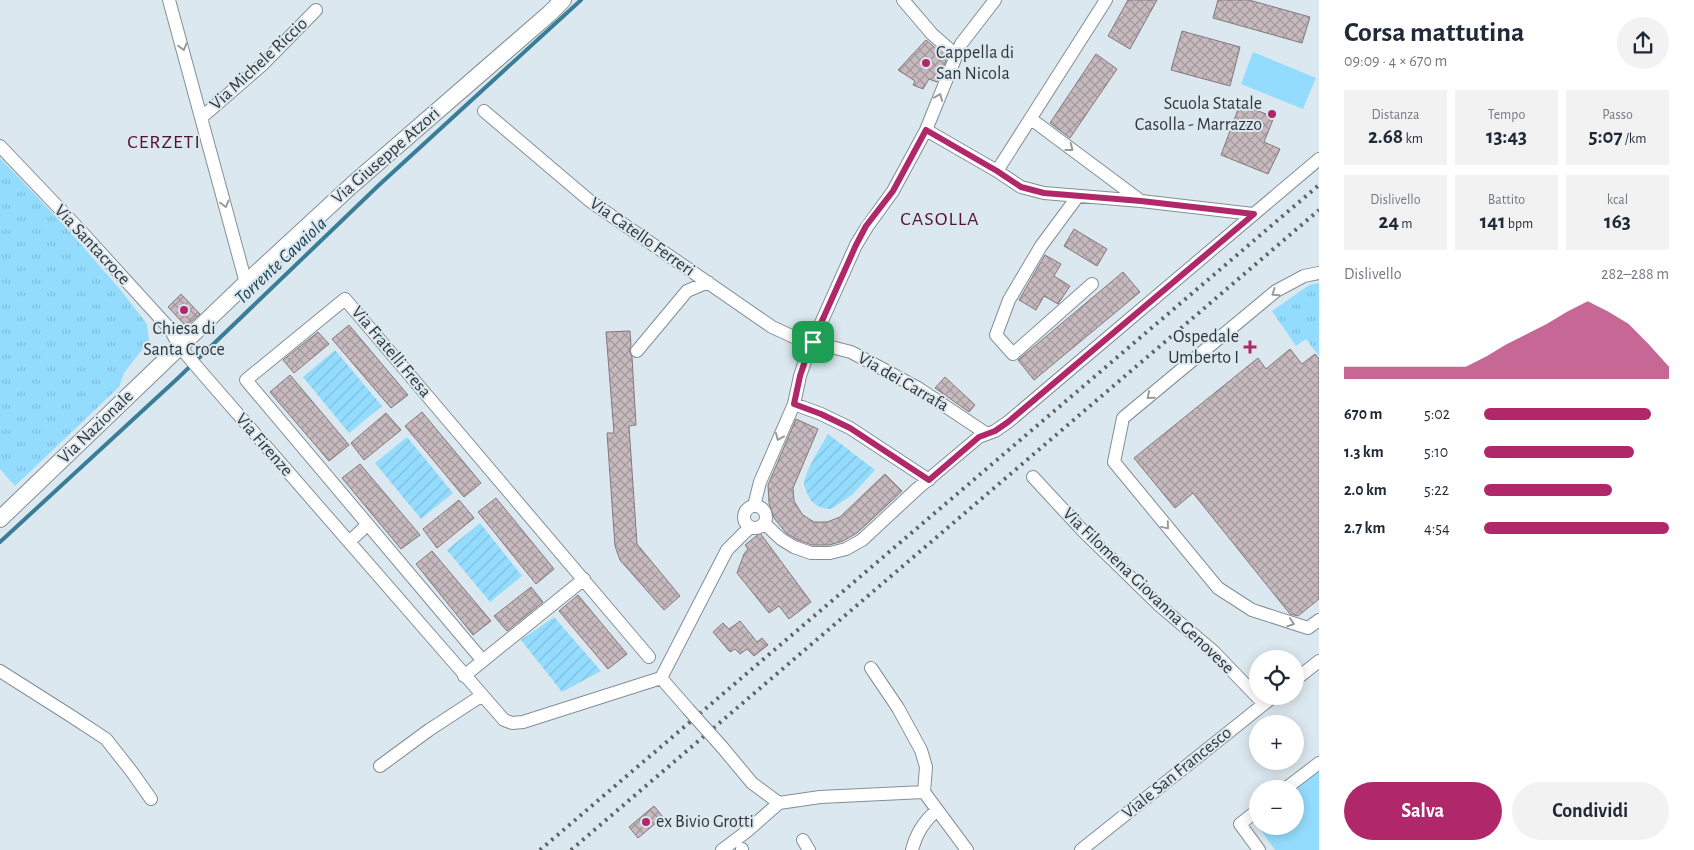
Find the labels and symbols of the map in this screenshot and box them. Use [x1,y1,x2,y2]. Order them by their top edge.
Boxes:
street label: Via Michele Riccio [207,14,311,114]
one-way arrow [177,42,187,50]
place label: Cappella di San Nicola [936,44,1014,83]
marker: Cappella di San Nicola [920,57,932,69]
one-way arrow [933,93,943,102]
place label: Scuola Statale Casolla - Marrazzo [1135,95,1262,134]
street label: Via Giuseppe Atzori [329,104,443,208]
marker: Scuola Statale Casolla - Marrazzo [1266,108,1278,120]
district label: CERZETI [127,132,201,152]
one-way arrow [1064,143,1073,151]
street label: Via Catello Ferreri [586,194,698,280]
one-way arrow [219,199,229,207]
street label: Via Santacroce [51,202,133,288]
district label: CASOLLA [900,209,980,229]
water label: Torrente Cavaiola [231,214,331,308]
one-way arrow [1271,287,1281,296]
street label: Via Fratelli Fresa [348,303,434,401]
marker: Chiesa di Santa Croce [178,304,190,316]
place label: Chiesa di Santa Croce [143,320,225,359]
pin [792,321,834,363]
place label: Ospedale Umberto I [1168,328,1239,367]
marker: Ospedale Umberto I [1243,340,1257,354]
street label: Via dei Carrafa [855,349,951,415]
street label: Via Nazionale [55,387,137,467]
one-way arrow [1146,390,1155,399]
street label: Via Firenze [232,410,296,480]
one-way arrow [775,432,786,441]
street label: Via Filomena Giovanna Genovese [1059,504,1237,678]
one-way arrow [1161,520,1169,529]
one-way arrow [1287,617,1295,627]
street label: Viale San Francesco [1119,723,1235,822]
place label: ex Bivio Grotti [656,813,754,831]
marker: ex Bivio Grotti [640,816,652,828]

